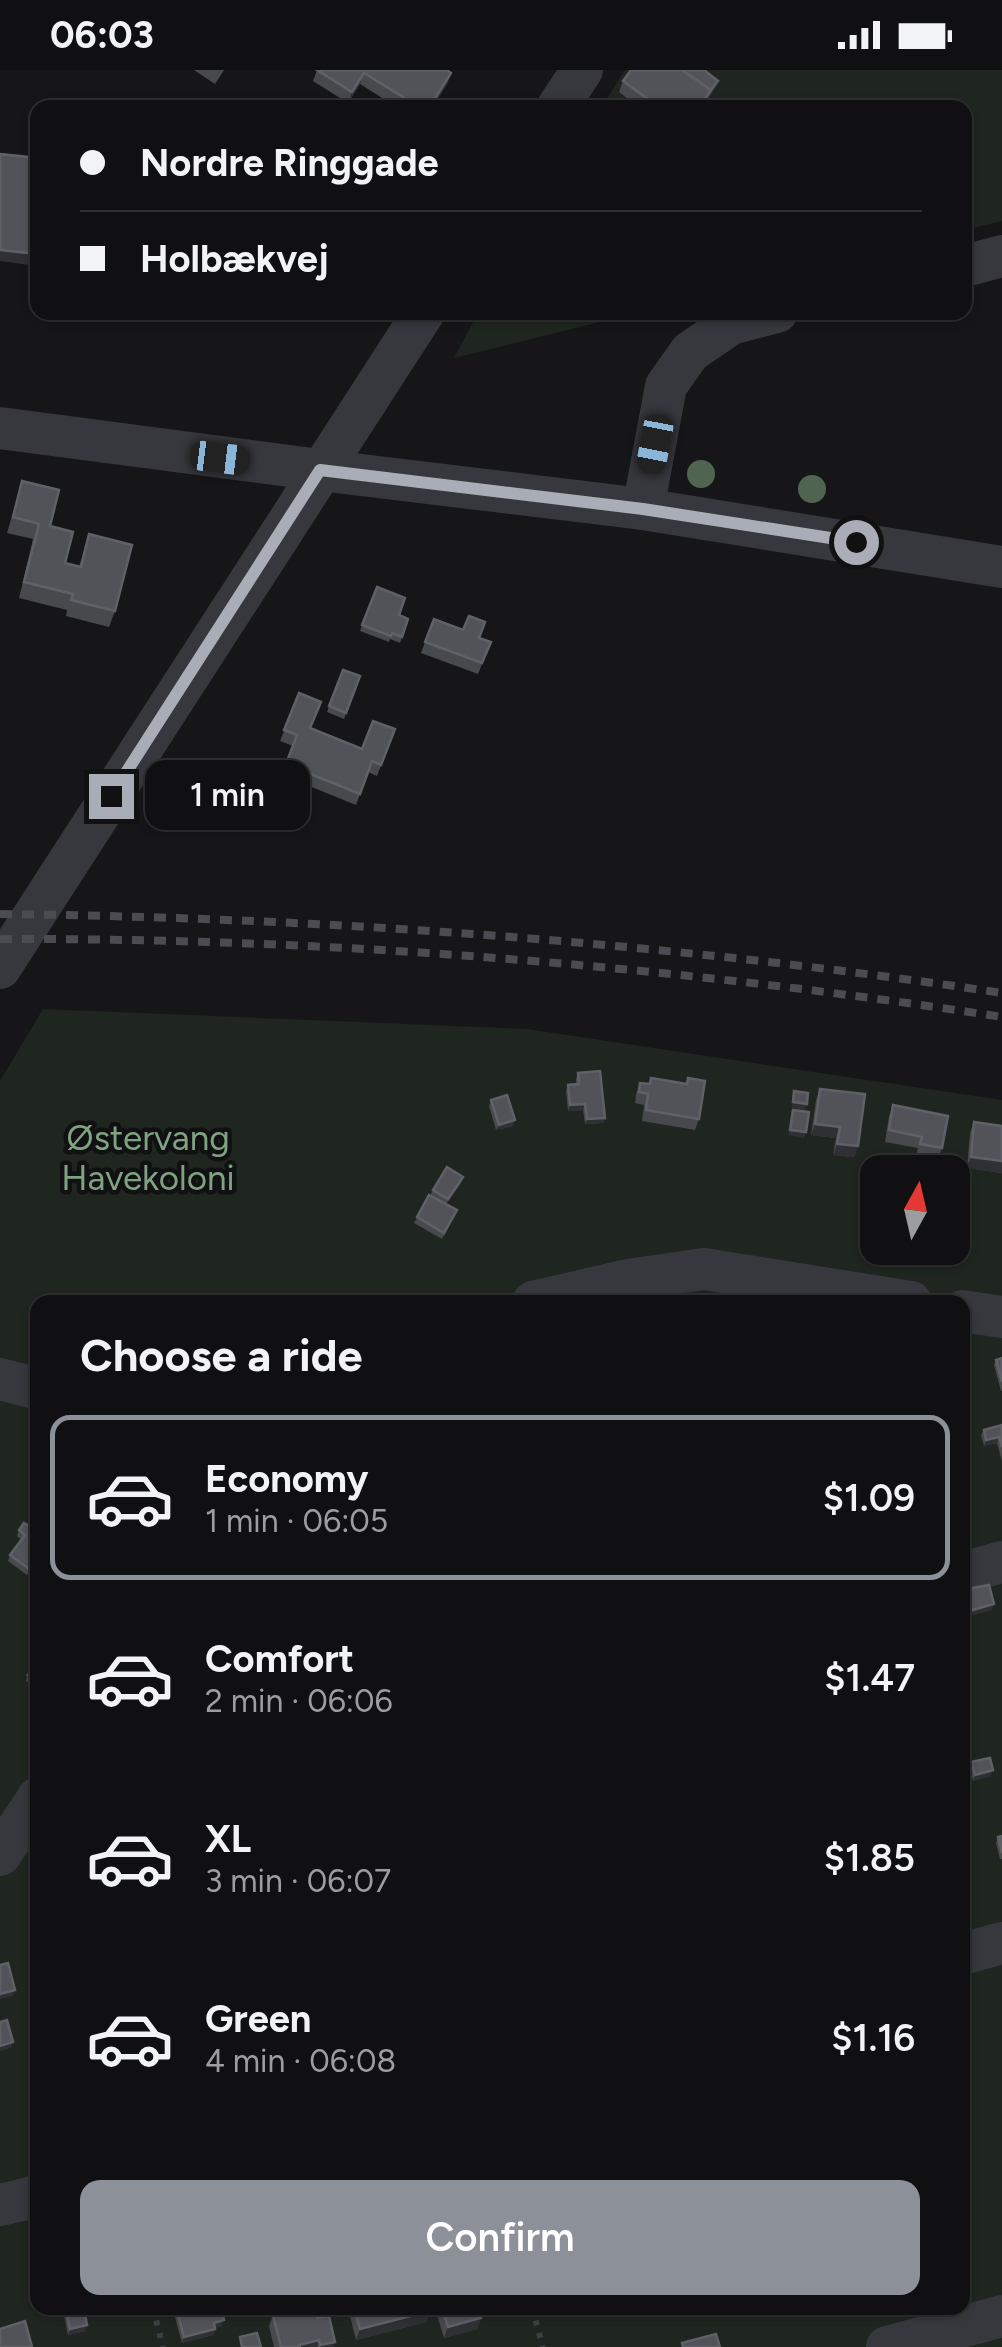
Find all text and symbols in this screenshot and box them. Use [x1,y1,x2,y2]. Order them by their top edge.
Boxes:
text: 06:03 [50,12,154,58]
text: Nordre Ringgade [140,140,439,186]
text: Holbækvej [140,236,329,282]
car [635,412,675,476]
car [188,439,252,477]
route start [834,520,879,565]
callout: 1 min [146,761,311,831]
route end [89,774,134,819]
text: 1 min [190,776,265,814]
park label: Østervang Havekoloni [61,1117,235,1199]
north arrow [860,1155,970,1265]
map controls [860,1155,970,1265]
text: Choose a ride [80,1328,362,1382]
icon: car [85,1453,175,1543]
text: Economy [205,1456,368,1502]
text: $1.09 [823,1475,915,1521]
text: 1 min · 06:05 [205,1502,388,1540]
icon: car [85,1633,175,1723]
text: Comfort [205,1636,354,1682]
text: $1.47 [824,1655,915,1701]
text: 2 min · 06:06 [205,1682,393,1720]
icon: car [85,1813,175,1903]
text: XL [205,1816,251,1862]
text: $1.85 [824,1835,915,1881]
text: 3 min · 06:07 [205,1862,391,1900]
icon: car [85,1993,175,2083]
text: Green [205,1996,311,2042]
text: $1.16 [831,2015,915,2061]
text: 4 min · 06:08 [205,2042,396,2080]
button: Confirm [80,2180,920,2295]

